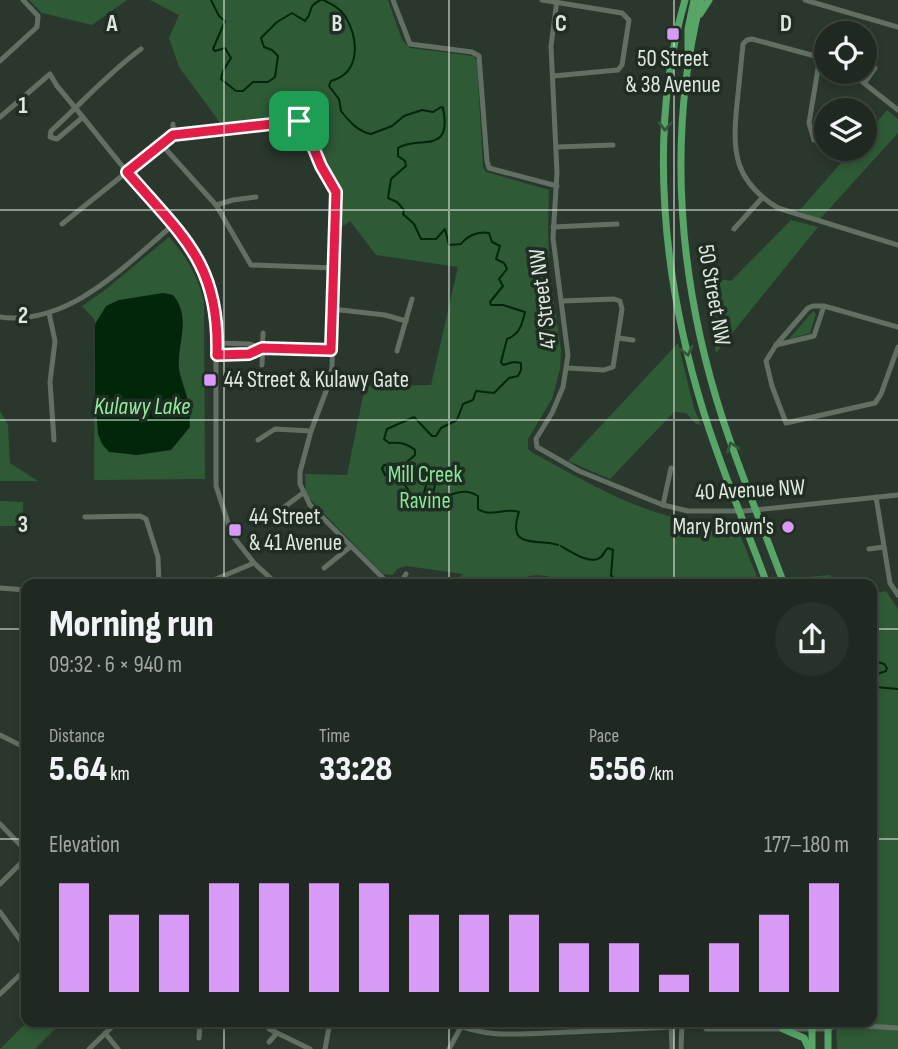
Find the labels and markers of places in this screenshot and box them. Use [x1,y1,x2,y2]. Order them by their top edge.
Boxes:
marker: 50 Street & 38 Avenue [665,26,681,42]
place label: 50 Street & 38 Avenue [626,45,720,99]
pin [269,91,329,151]
place label: 44 Street & Kulawy Gate [224,366,409,394]
marker: 44 Street & Kulawy Gate [202,372,218,388]
place label: 44 Street & 41 Avenue [249,503,342,557]
place label: Mary Brown's [672,513,774,541]
marker: Mary Brown's [780,519,796,535]
marker: 44 Street & 41 Avenue [227,522,243,538]

